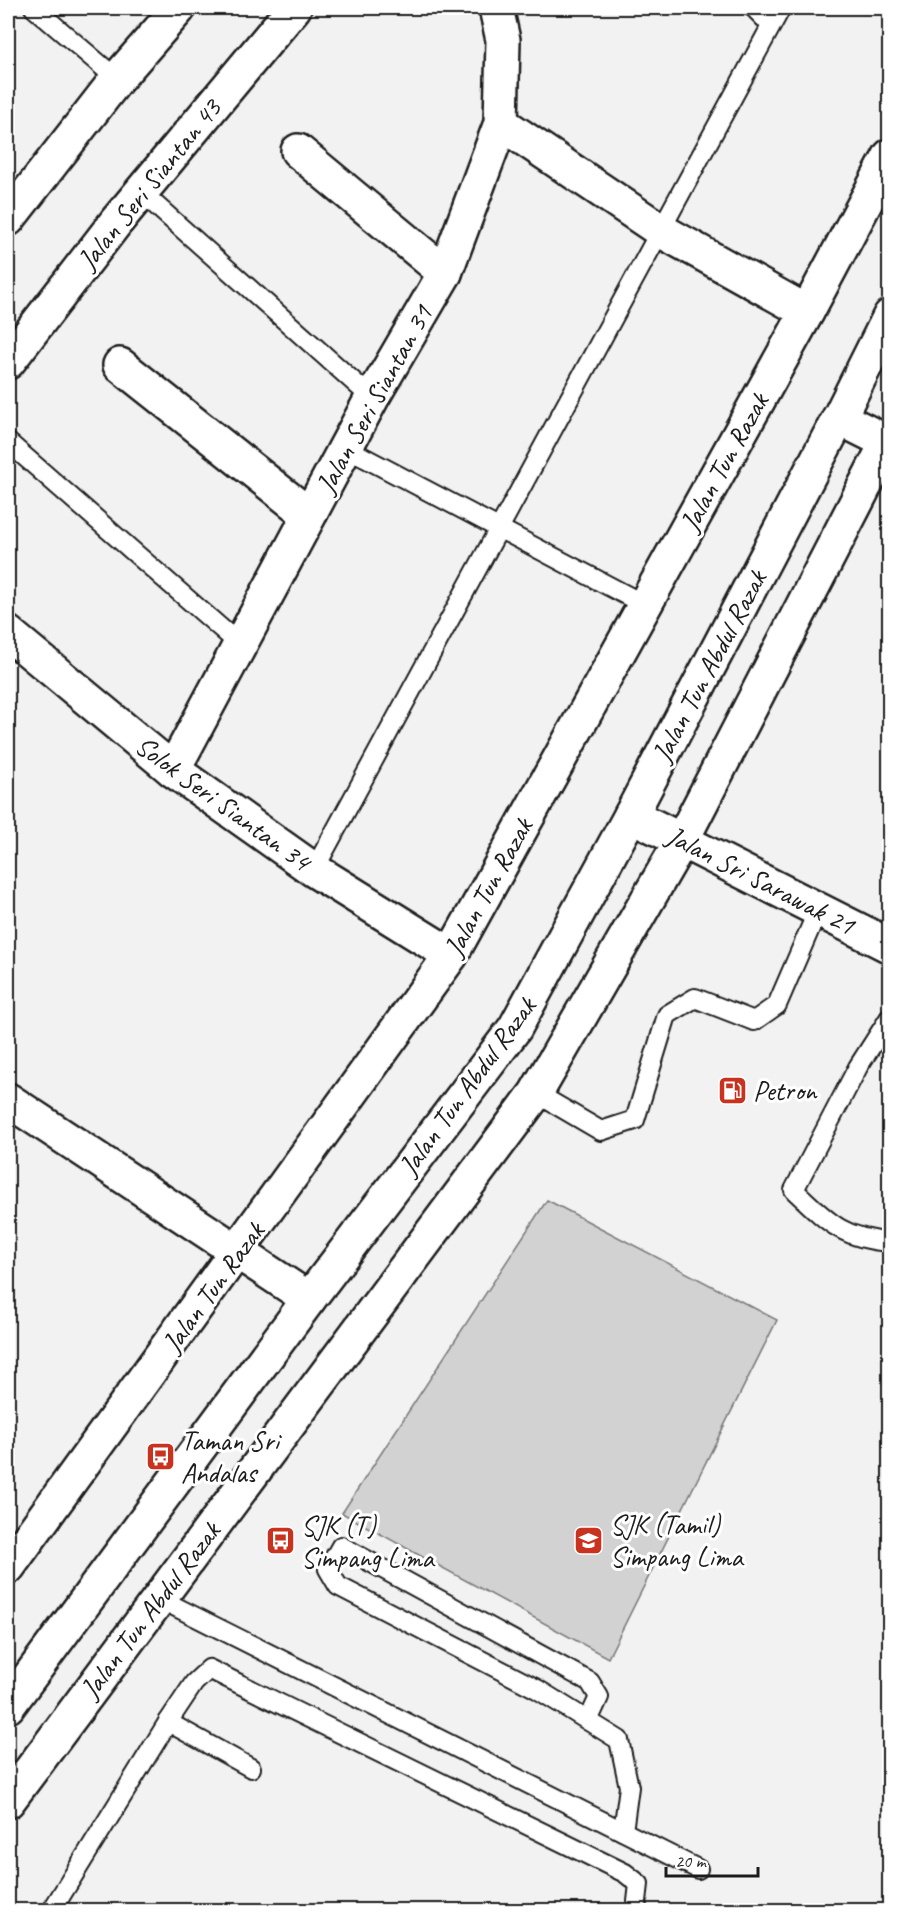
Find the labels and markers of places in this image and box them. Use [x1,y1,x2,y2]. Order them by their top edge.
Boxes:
place label: Petron [753,1073,818,1108]
fuel station icon: Petron [716,1074,748,1106]
place label: Taman Sri Andalas [181,1423,283,1490]
bus stop icon: Taman Sri Andalas [144,1440,176,1472]
place label: SJK (Tamil) Simpang Lima [610,1507,745,1574]
place label: SJK (T) Simpang Lima [301,1508,436,1575]
school or university icon: SJK (Tamil) Simpang Lima [573,1524,605,1556]
bus stop icon: SJK (T) Simpang Lima [264,1525,296,1557]

